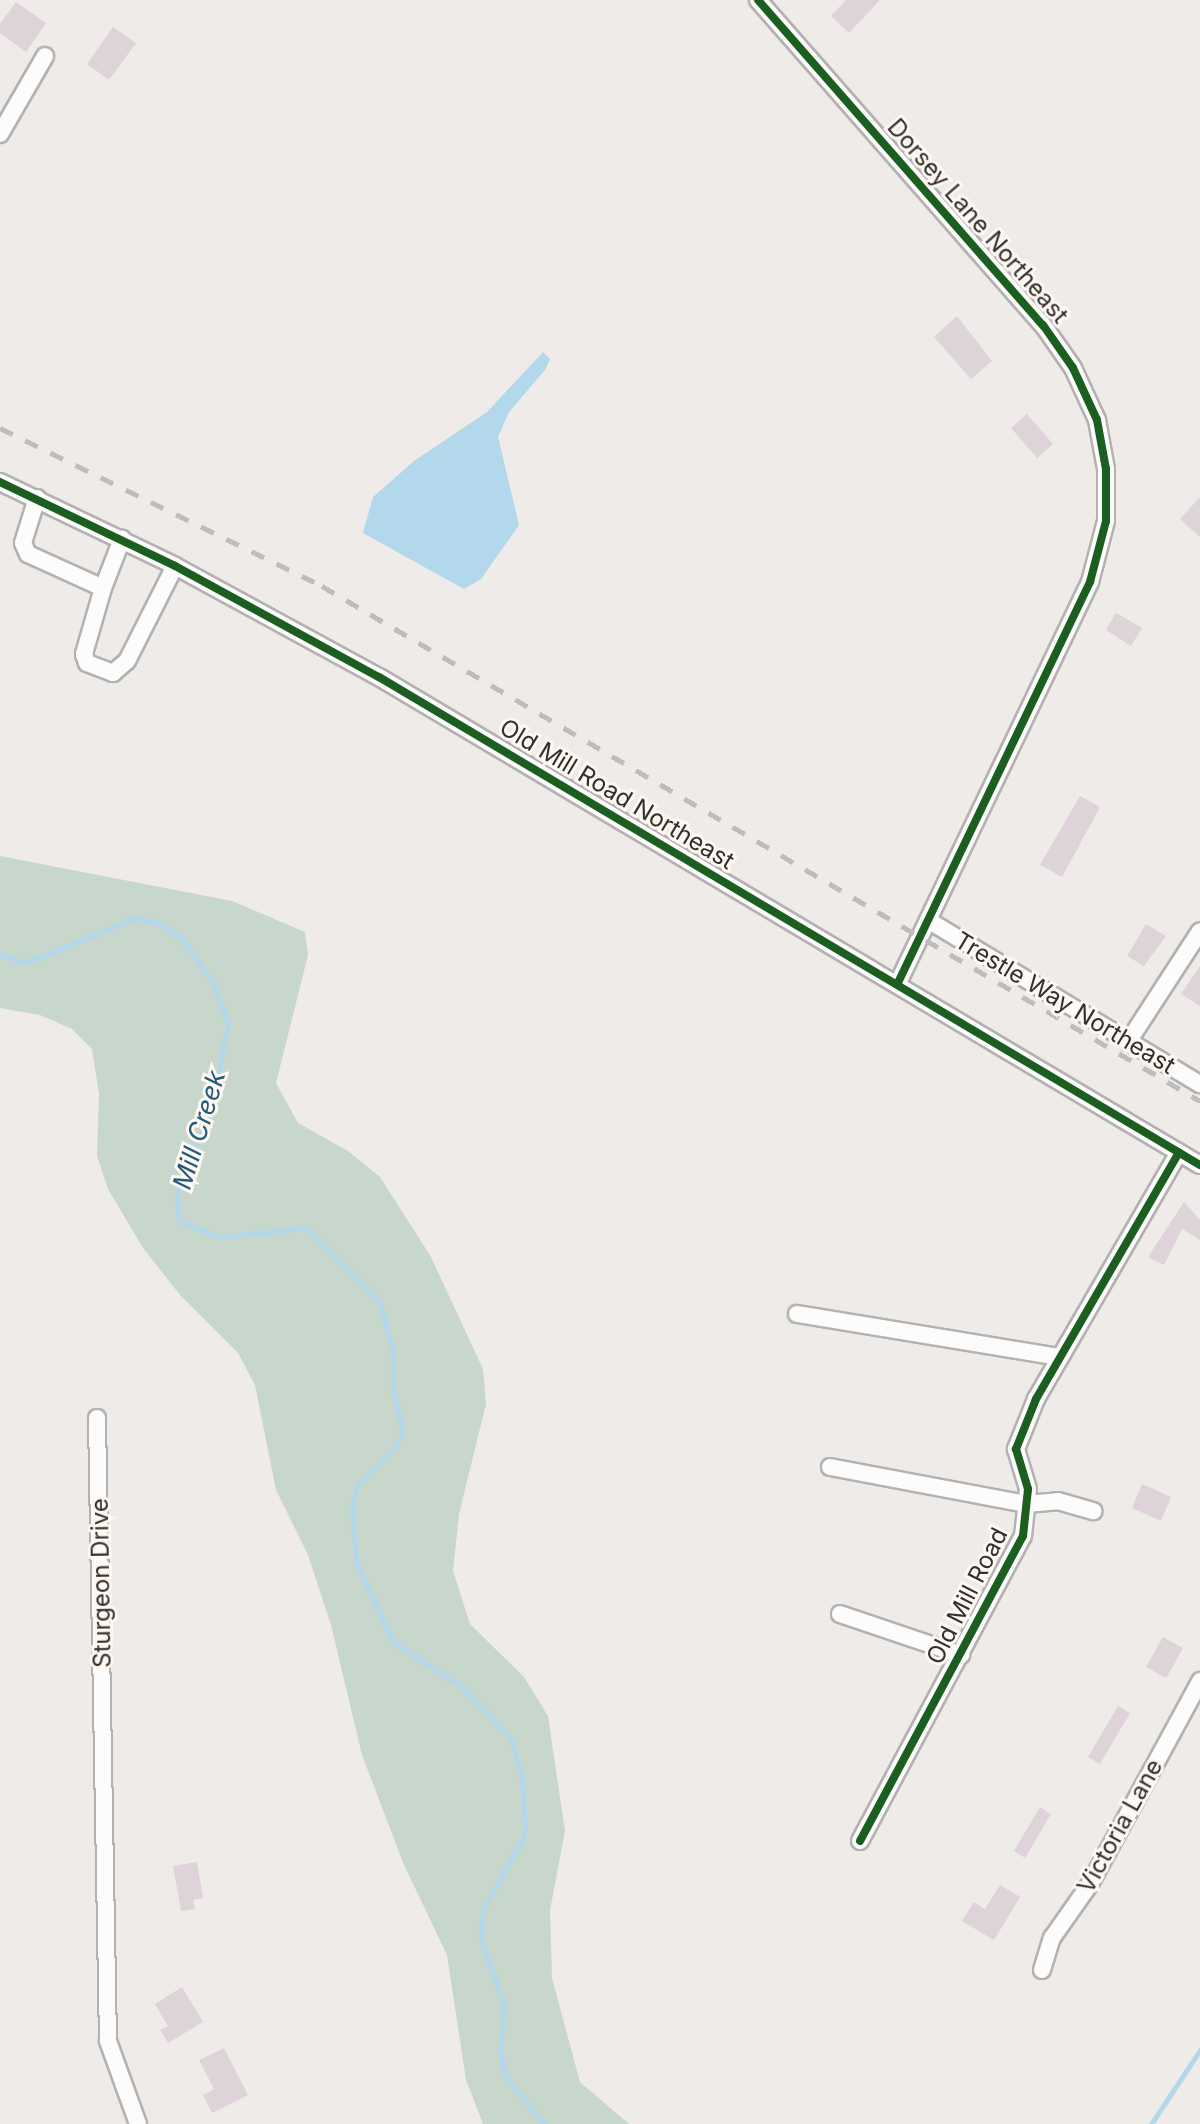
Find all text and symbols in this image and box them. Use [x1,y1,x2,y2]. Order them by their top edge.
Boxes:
street label: Dorsey Lane Northeast [881,113,1075,329]
street label: Old Mill Road Northeast [495,713,739,875]
street label: Trestle Way Northeast [950,926,1180,1080]
water label: Mill Creek [166,1067,232,1193]
street label: Sturgeon Drive [85,1498,117,1668]
street label: Old Mill Road [920,1523,1014,1669]
street label: Victoria Lane [1071,1754,1169,1898]

